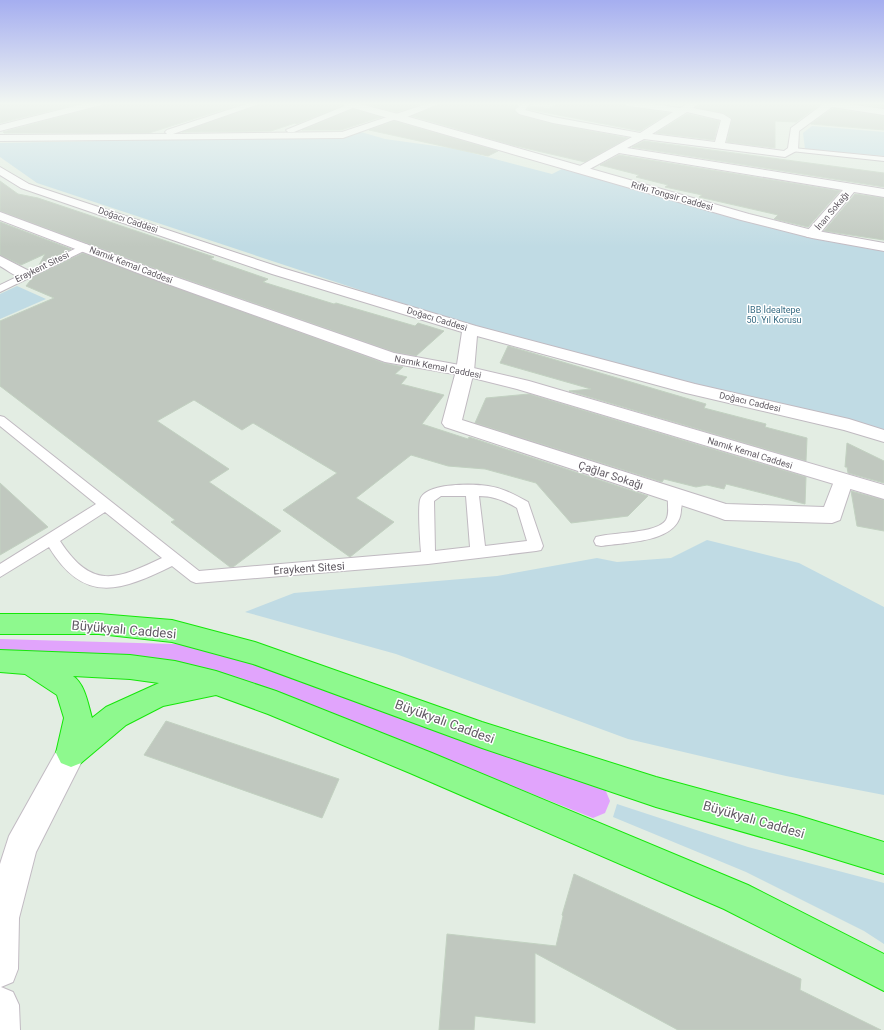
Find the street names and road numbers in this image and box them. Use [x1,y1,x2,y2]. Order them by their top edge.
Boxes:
street label: Rıfkı Tongsir Caddesi [630,180,714,212]
street label: İnan Sokağı [813,190,851,232]
street label: Doğacı Caddesi [97,205,159,235]
street label: Namık Kemal Caddesi [88,245,174,285]
street label: Eraykent Sitesi [13,250,71,284]
street label: Doğacı Caddesi [406,305,468,333]
street label: Namık Kemal Caddesi [394,354,482,380]
street label: Doğacı Caddesi [718,390,782,414]
street label: Namık Kemal Caddesi [706,435,794,471]
street label: Çağlar Sokağı [577,459,645,492]
street label: Eraykent Sitesi [273,560,345,577]
street label: Büyükyalı Caddesi [71,617,177,642]
street label: Büyükyalı Caddesi [393,696,497,746]
street label: Büyükyalı Caddesi [701,798,806,841]

